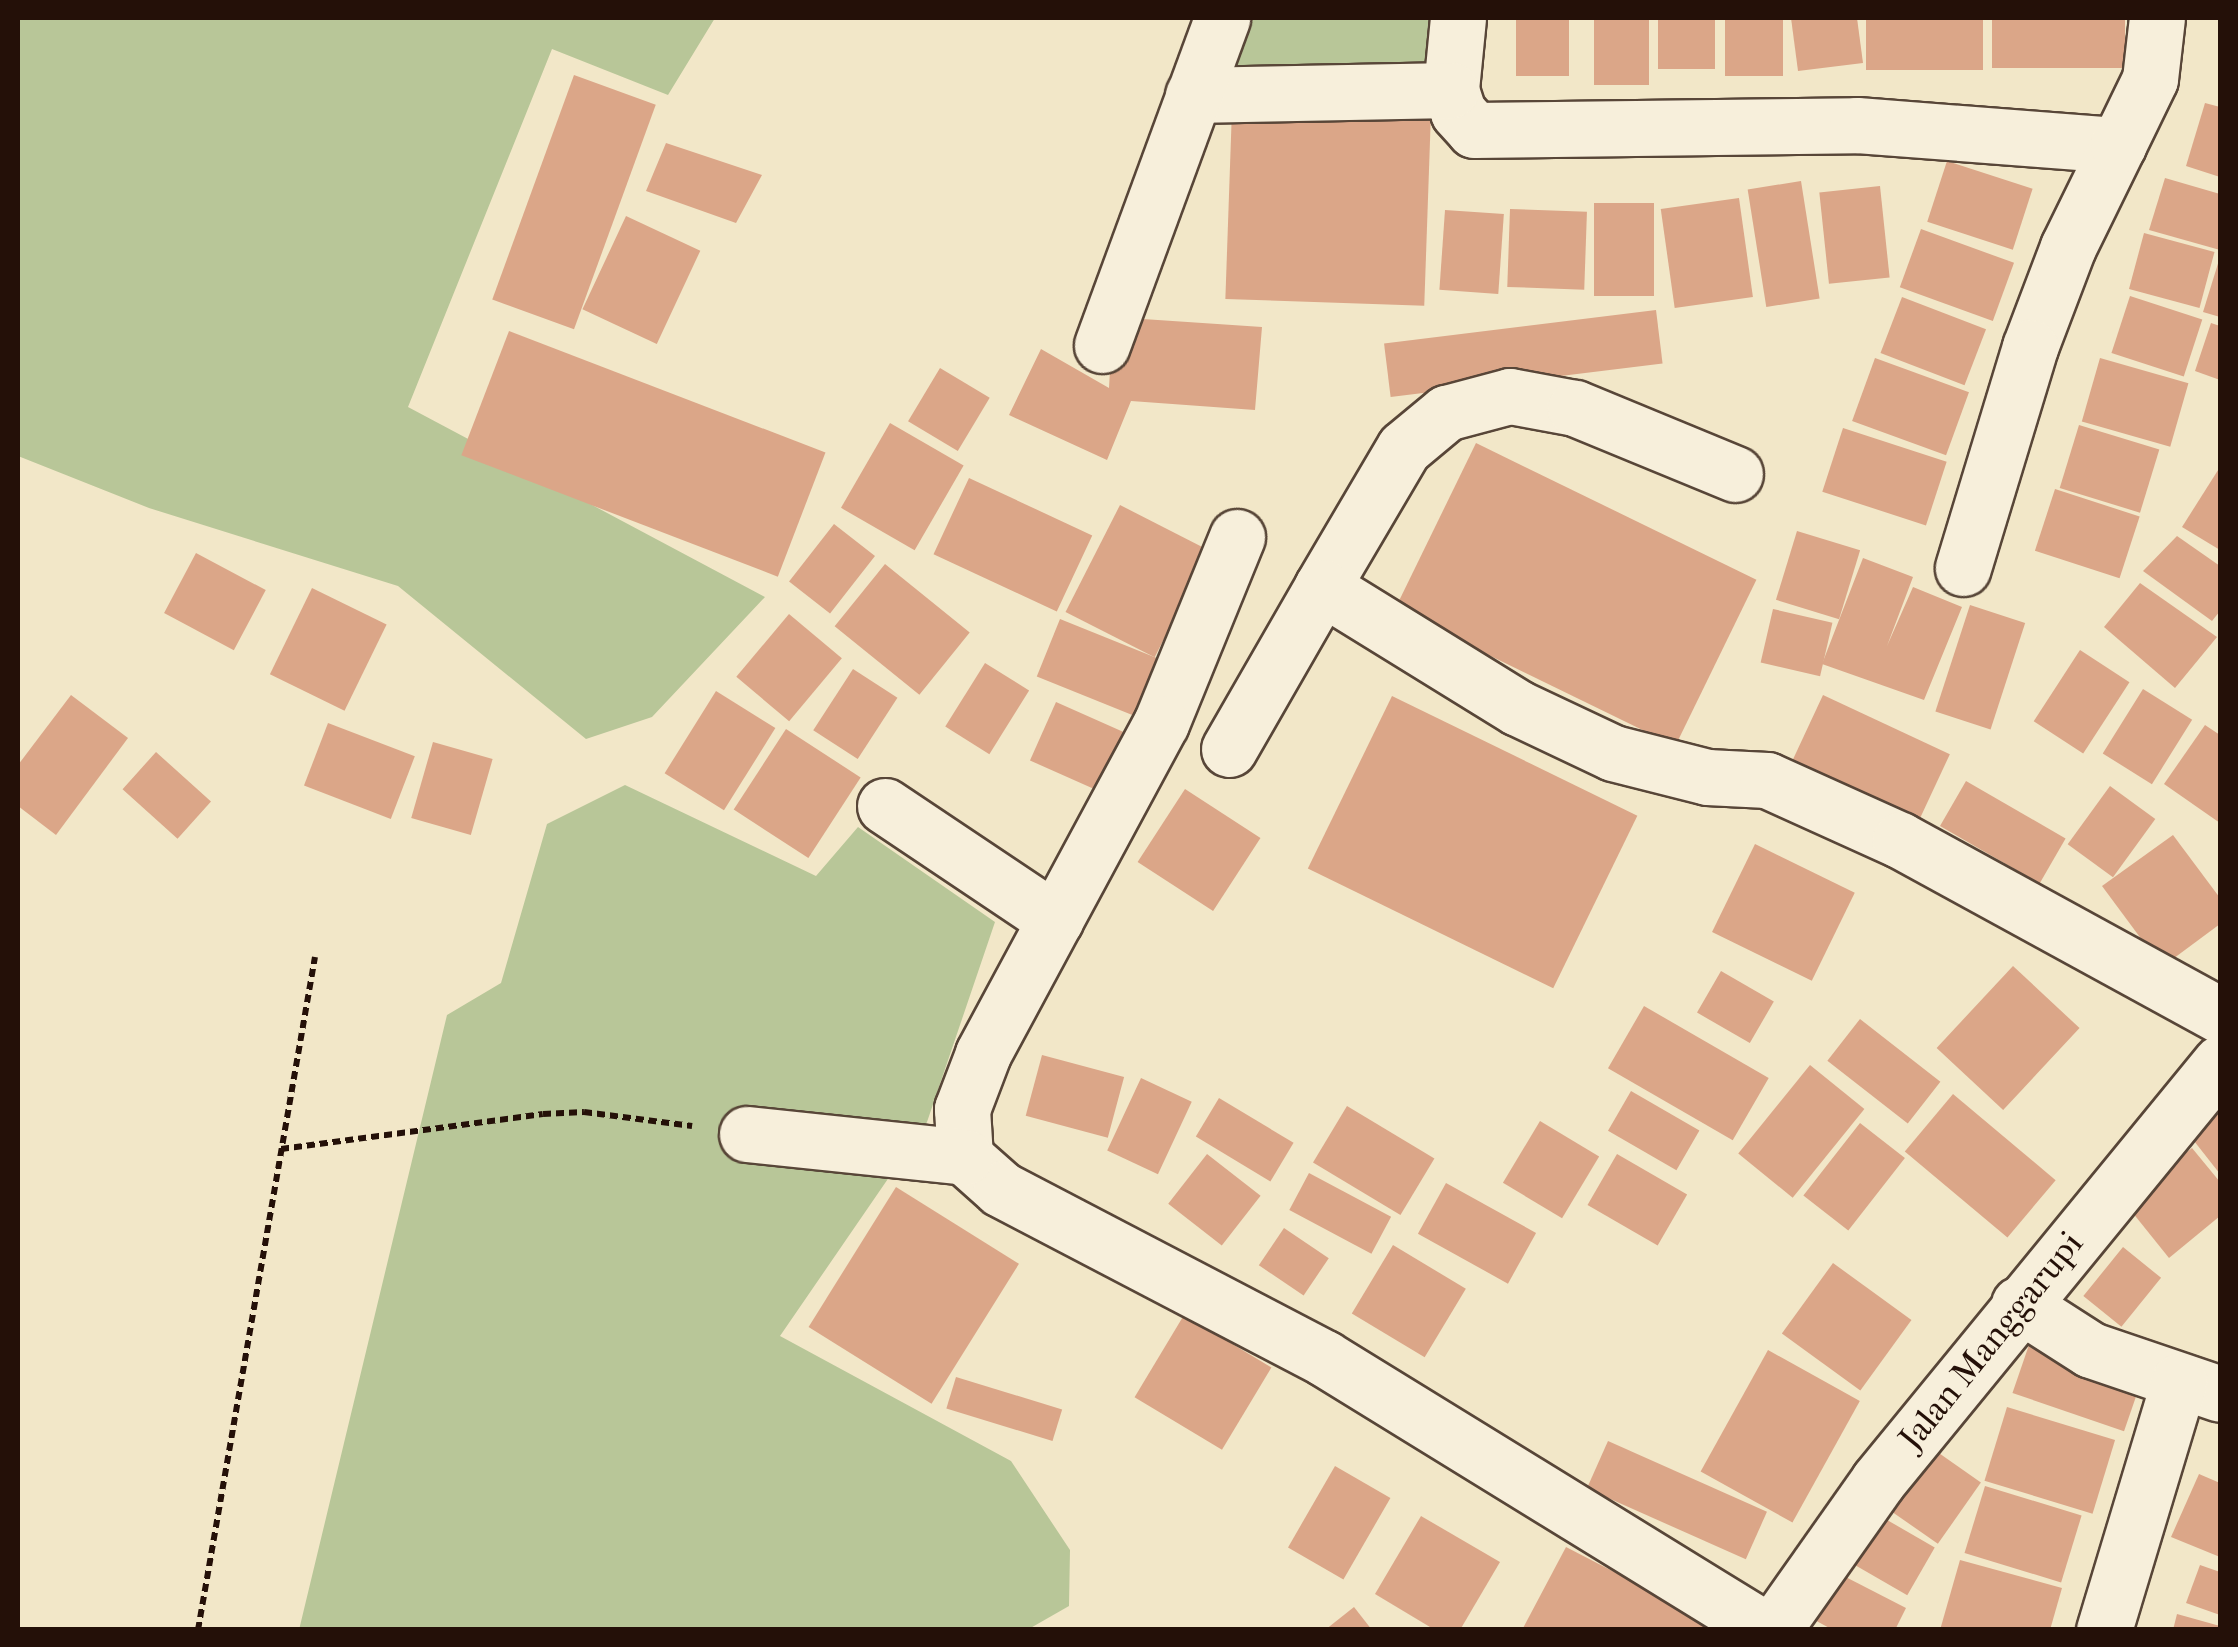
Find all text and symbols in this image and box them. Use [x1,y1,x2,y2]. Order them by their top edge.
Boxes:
street label: Jalan Manggarupi [1890,1223,2092,1459]

